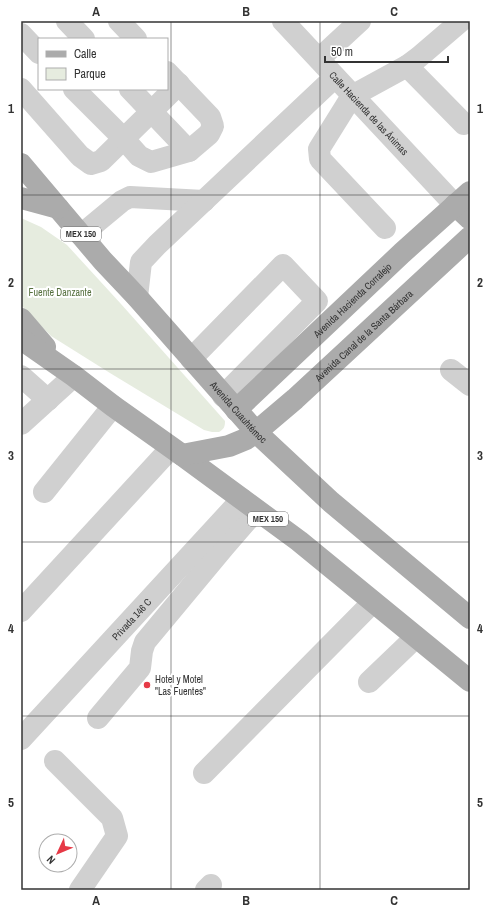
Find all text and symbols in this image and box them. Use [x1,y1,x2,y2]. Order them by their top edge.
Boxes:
text: A [92,3,100,20]
text: B [242,3,250,20]
text: C [390,3,398,20]
legend [38,38,168,90]
scale bar [325,38,448,64]
text: 50 m [331,44,353,60]
text: Calle [74,46,96,62]
text: Parque [74,66,106,82]
street label: Calle Hacienda de las Ánimas [327,68,411,158]
text: 1 [8,100,14,117]
text: 1 [477,100,483,117]
road number: MEX 150 [61,227,101,241]
street label: Avenida Hacienda Corralejo [310,260,394,341]
text: 2 [8,274,14,291]
text: 2 [477,274,483,291]
park label: Fuente Danzante [29,286,92,299]
street label: Avenida Canal de la Santa Bárbara [311,287,416,385]
street label: Avenida Cuauhtémoc [207,378,270,446]
text: 3 [8,447,14,464]
text: 3 [477,447,483,464]
road number: MEX 150 [248,512,288,526]
street label: Privada 146 C [109,595,154,643]
text: 4 [8,620,14,637]
text: 4 [477,620,483,637]
place label: Hotel y Motel "Las Fuentes" [155,673,206,698]
marker: Hotel y Motel "Las Fuentes" [142,680,152,690]
text: 5 [8,794,14,811]
text: 5 [477,794,483,811]
north arrow [38,833,78,873]
text: N [44,853,58,867]
text: A [92,892,100,909]
text: B [242,892,250,909]
text: C [390,892,398,909]

